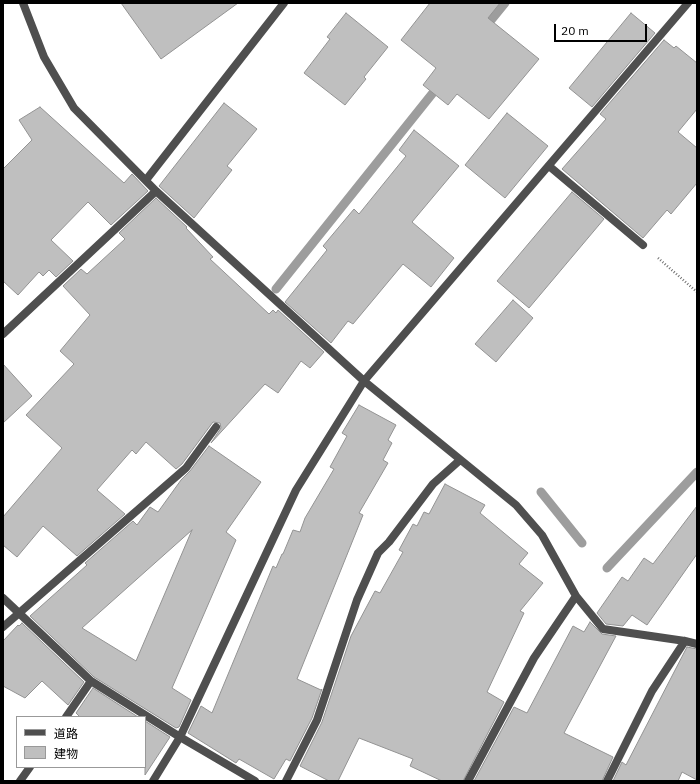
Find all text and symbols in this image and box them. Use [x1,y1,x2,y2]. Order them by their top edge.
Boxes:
scale bar [556,16,649,42]
text: 20 m [561,23,589,38]
legend [16,716,146,768]
text: 道路 [54,726,78,741]
text: 建物 [54,746,78,761]

